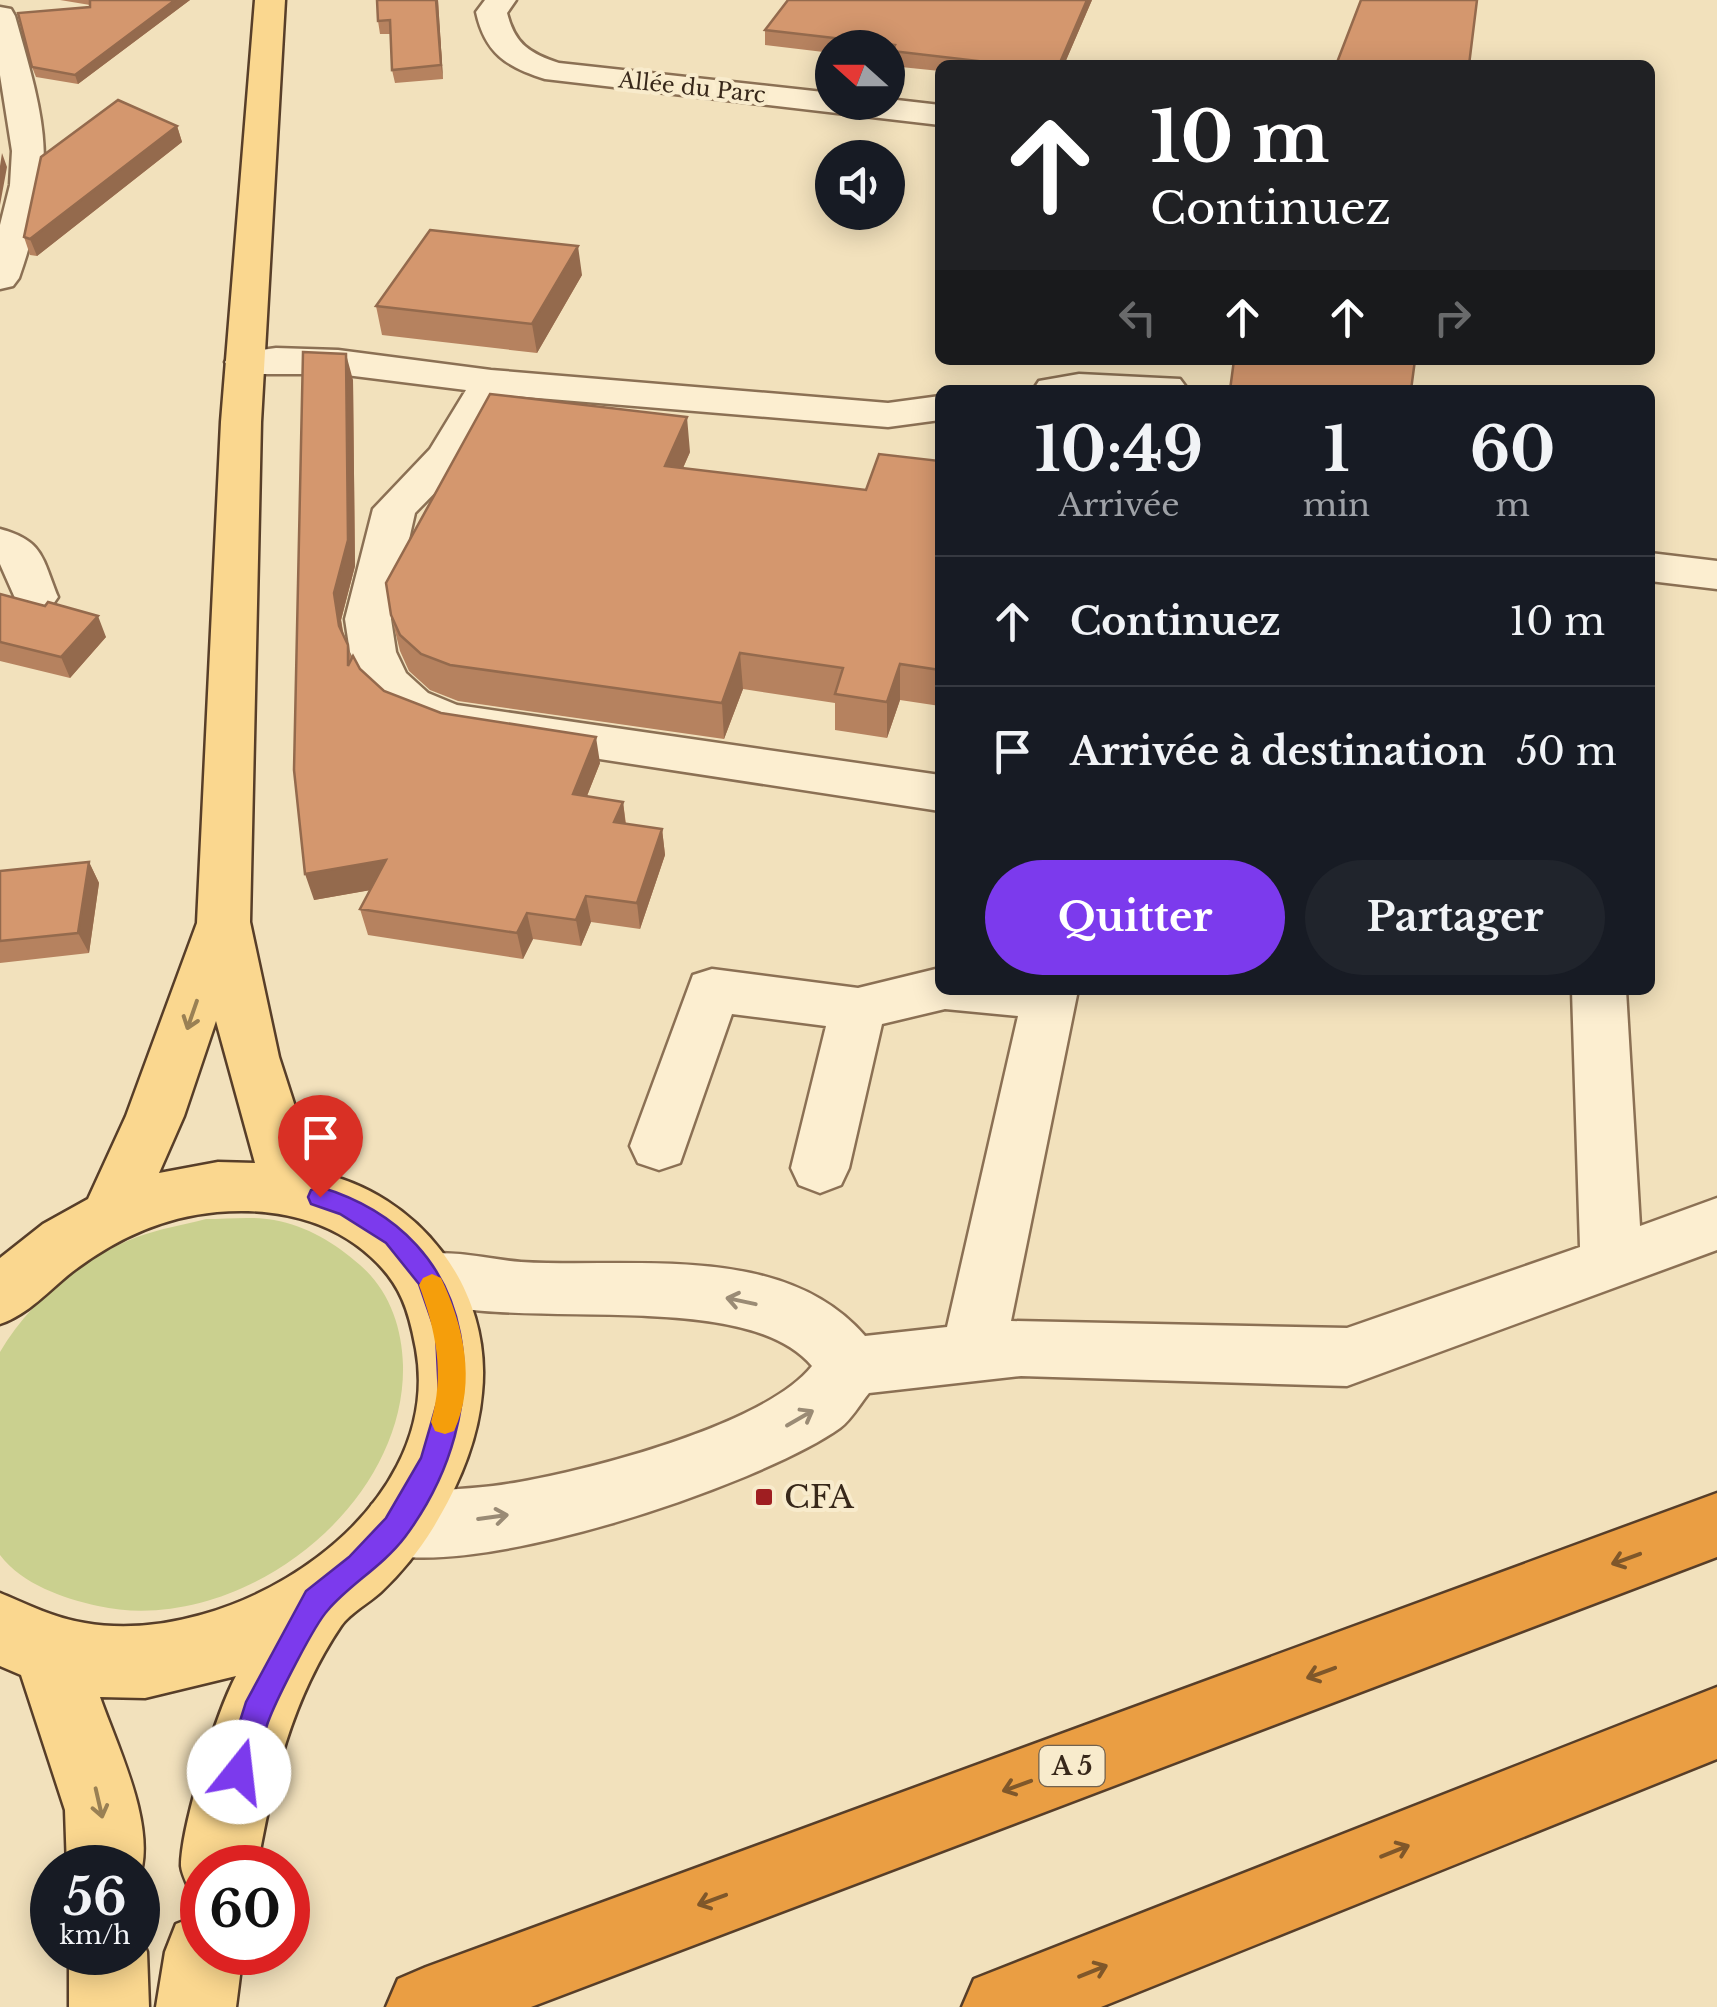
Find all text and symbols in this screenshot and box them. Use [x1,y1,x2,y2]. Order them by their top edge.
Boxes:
north arrow [815,30,905,120]
map controls [815,30,905,230]
street label: Allée du Parc [616,66,767,109]
text: 10 m [1150,94,1329,181]
icon: ahead [985,100,1115,230]
button: sound [815,140,905,230]
text: Continuez [1150,180,1391,236]
icon: left [1110,290,1165,345]
icon: ahead [1215,290,1270,345]
icon: ahead [1320,290,1375,345]
icon: right [1425,290,1480,345]
text: 10:49 [1035,413,1203,487]
text: 1 [1323,413,1350,487]
text: 60 [1470,413,1555,487]
text: Arrivée [1058,485,1180,525]
text: min [1303,485,1370,525]
text: m [1495,485,1530,525]
icon: ahead [985,594,1040,649]
text: Continuez [1070,598,1281,645]
text: 10 m [1509,598,1605,645]
icon: arrive [985,724,1040,779]
text: Arrivée à destination [1070,728,1486,775]
text: 50 m [1516,728,1617,775]
button: Quitter [985,860,1285,975]
button: Partager [1305,860,1605,975]
one-way arrow [181,998,199,1030]
pin [278,1095,363,1198]
icon: arrive [293,1110,348,1165]
one-way arrow [726,1290,758,1309]
one-way arrow [785,1408,814,1428]
place label: CFA [784,1477,855,1517]
marker: CFA [753,1486,775,1508]
one-way arrow [476,1508,508,1526]
one-way arrow [1611,1551,1642,1569]
one-way arrow [1307,1665,1337,1683]
position arrow [187,1720,291,1824]
road number: A 5 [1040,1746,1104,1786]
one-way arrow [1002,1778,1033,1796]
one-way arrow [90,1786,109,1818]
one-way arrow [1379,1841,1410,1859]
speed limit sign: 60 [180,1845,310,1975]
text: 56 [63,1866,127,1929]
one-way arrow [698,1892,729,1910]
text: km/h [60,1920,130,1951]
one-way arrow [1077,1961,1108,1979]

